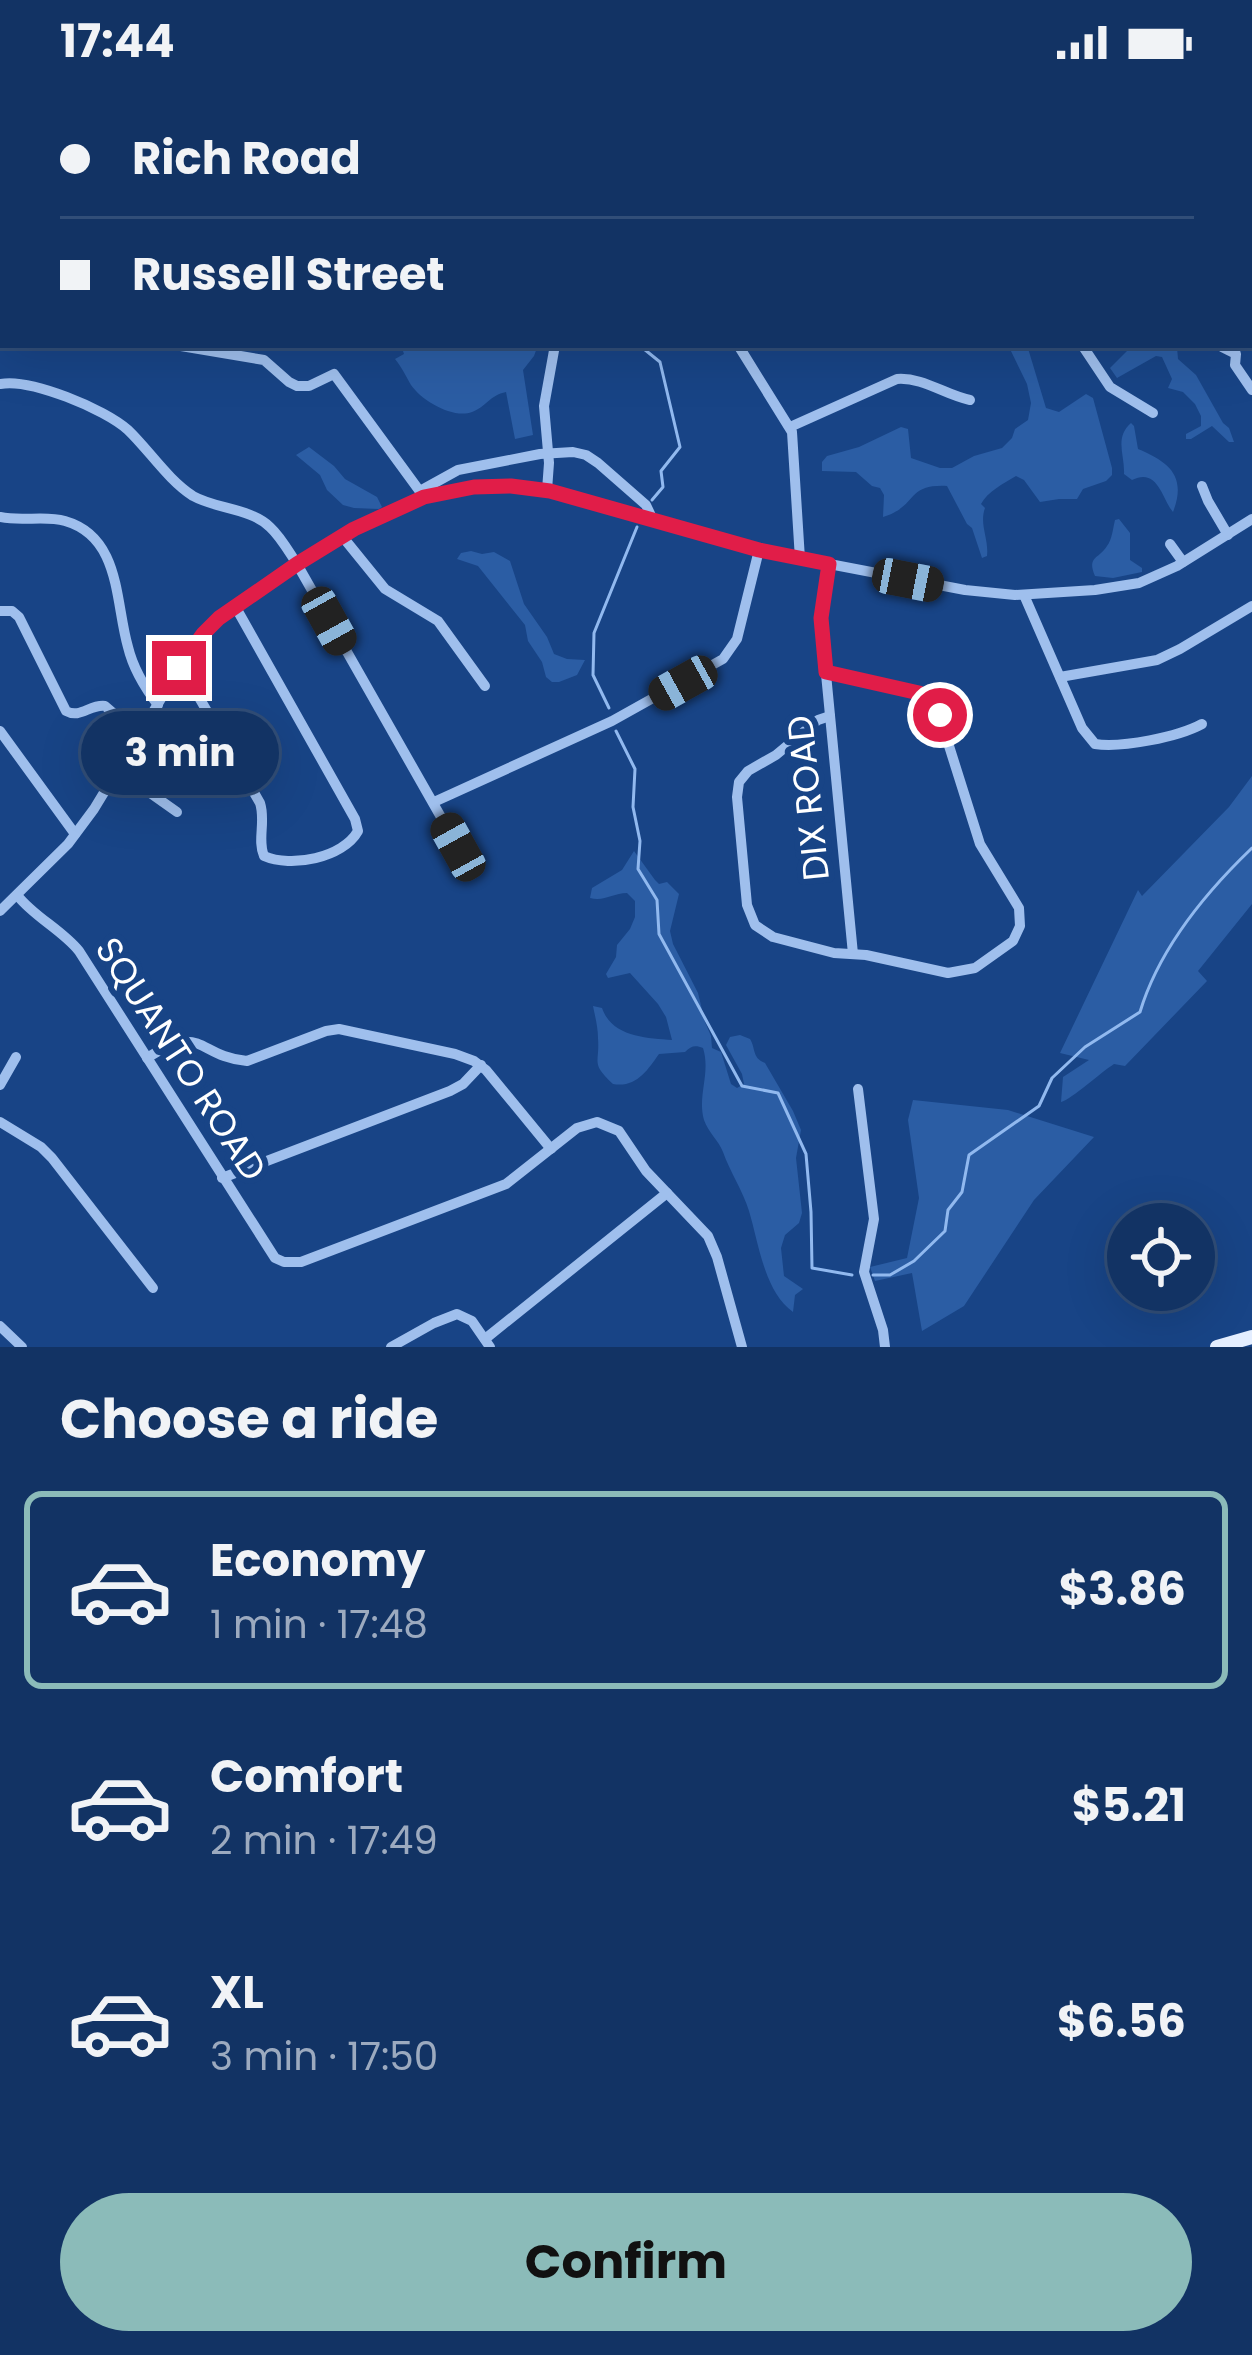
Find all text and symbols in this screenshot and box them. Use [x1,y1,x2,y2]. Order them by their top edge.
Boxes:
text: 17:44 [60,10,175,73]
text: Rich Road [132,127,361,190]
text: Russell Street [132,243,445,306]
car [869,555,947,605]
car [296,581,362,661]
route end [152,641,206,695]
car [643,650,723,716]
route start [913,688,967,742]
callout: 3 min [80,710,278,794]
street label: DIX ROAD [774,713,842,883]
text: 3 min [125,725,235,780]
car [425,807,491,887]
street label: SQUANTO ROAD [83,927,279,1191]
map controls [1107,1203,1215,1311]
button: locate [1107,1203,1215,1311]
text: Choose a ride [60,1381,438,1457]
text: Economy [210,1529,425,1592]
icon: car [66,1536,174,1644]
text: $3.86 [1059,1558,1186,1621]
text: 1 min · 17:48 [210,1597,428,1652]
text: Comfort [210,1745,403,1808]
icon: car [66,1752,174,1860]
text: $5.21 [1072,1774,1186,1837]
text: 2 min · 17:49 [210,1813,438,1868]
text: XL [210,1961,264,2024]
icon: car [66,1968,174,2076]
text: $6.56 [1057,1990,1186,2053]
text: 3 min · 17:50 [210,2029,438,2084]
button: Confirm [60,2193,1192,2331]

